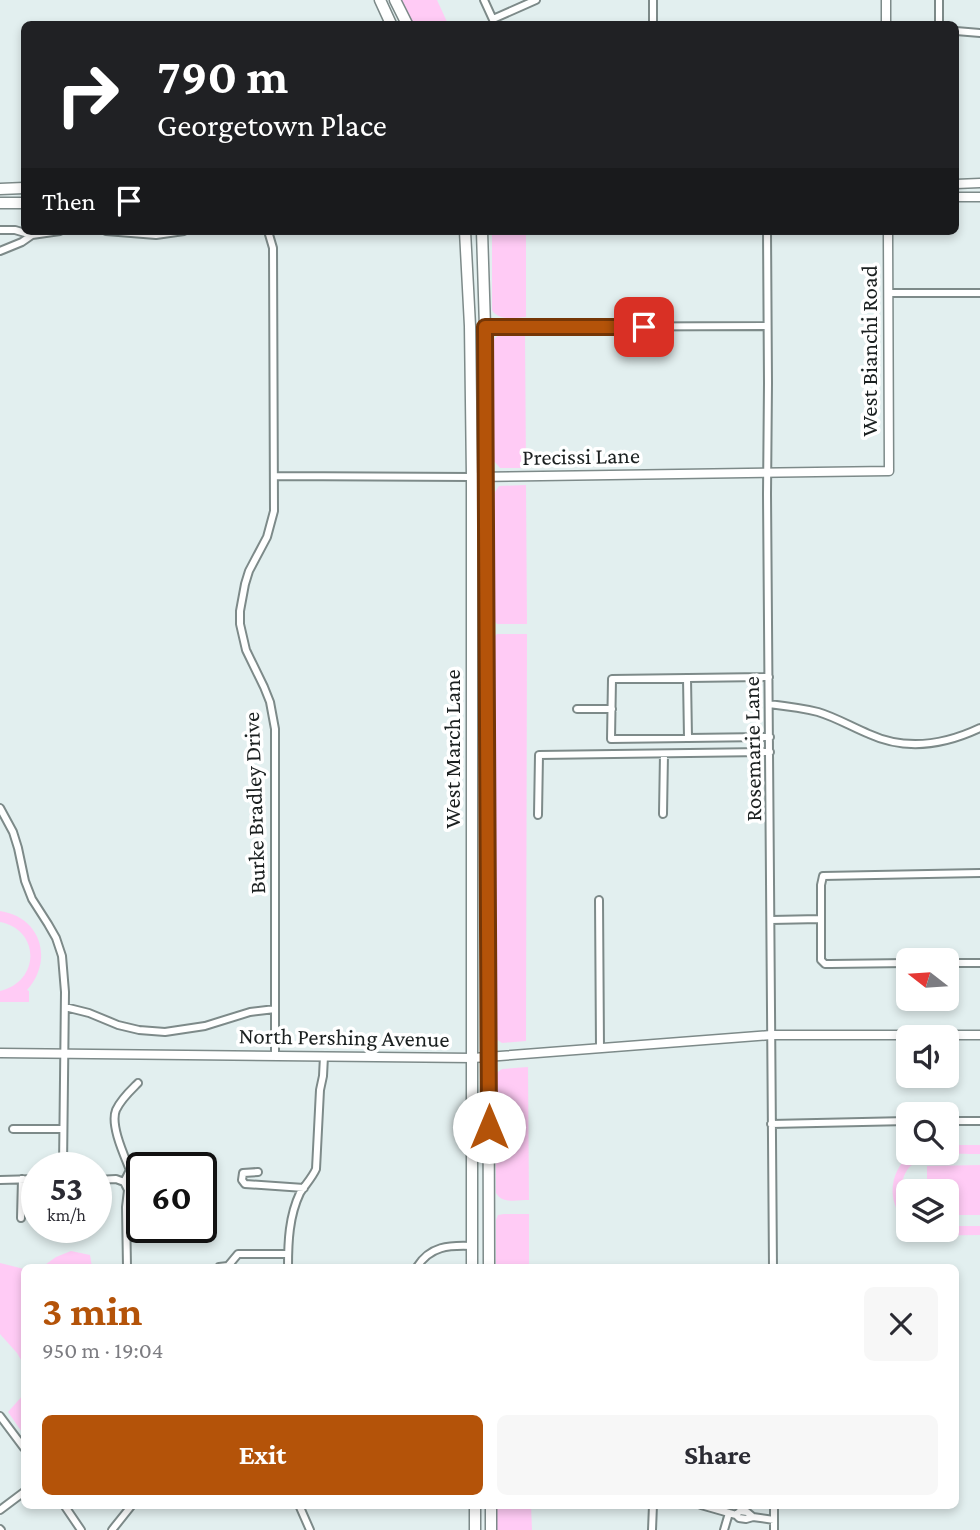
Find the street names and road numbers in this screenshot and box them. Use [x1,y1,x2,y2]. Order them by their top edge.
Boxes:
street label: West Bianchi Road [856,265,882,437]
street label: Precissi Lane [522,442,640,470]
street label: West March Lane [439,669,465,829]
street label: Rosemarie Lane [738,676,766,822]
street label: Burke Bradley Drive [238,712,270,894]
street label: North Pershing Avenue [238,1022,450,1052]

